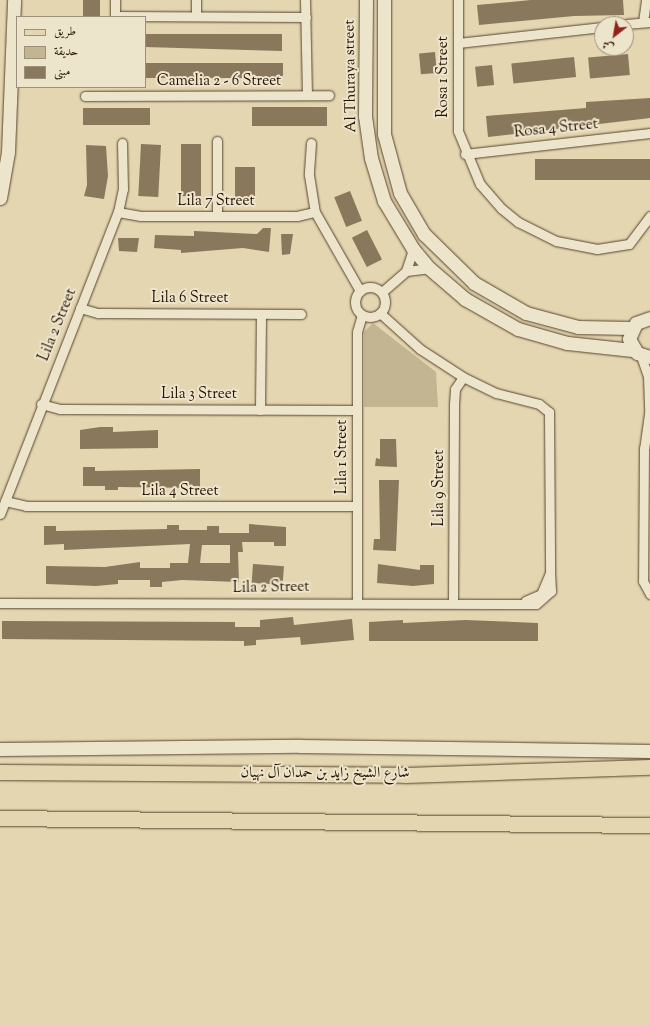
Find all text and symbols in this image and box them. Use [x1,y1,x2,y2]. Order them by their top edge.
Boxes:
legend [16,16,146,88]
north arrow [594,16,634,56]
street label: Al Thuraya street [341,19,361,133]
text: طريق [54,23,76,41]
street label: Rosa 1 Street [435,36,453,118]
text: ش [600,36,617,55]
text: حديقة [54,43,78,61]
text: مبنى [54,63,70,81]
street label: Camelia 2 - 6 Street [157,73,281,91]
street label: Rosa 4 Street [513,116,599,142]
street label: Lila 7 Street [177,193,255,211]
street label: Lila 2 Street [35,286,81,364]
street label: Lila 6 Street [152,290,228,308]
street label: Lila 3 Street [161,386,237,404]
street label: Lila 1 Street [334,420,352,494]
street label: Lila 9 Street [431,450,449,526]
street label: Lila 4 Street [141,483,219,501]
street label: Lila 2 Street [233,578,309,598]
street label: شارع الشيخ زايد بن حمدان آل نهيان [241,765,409,783]

